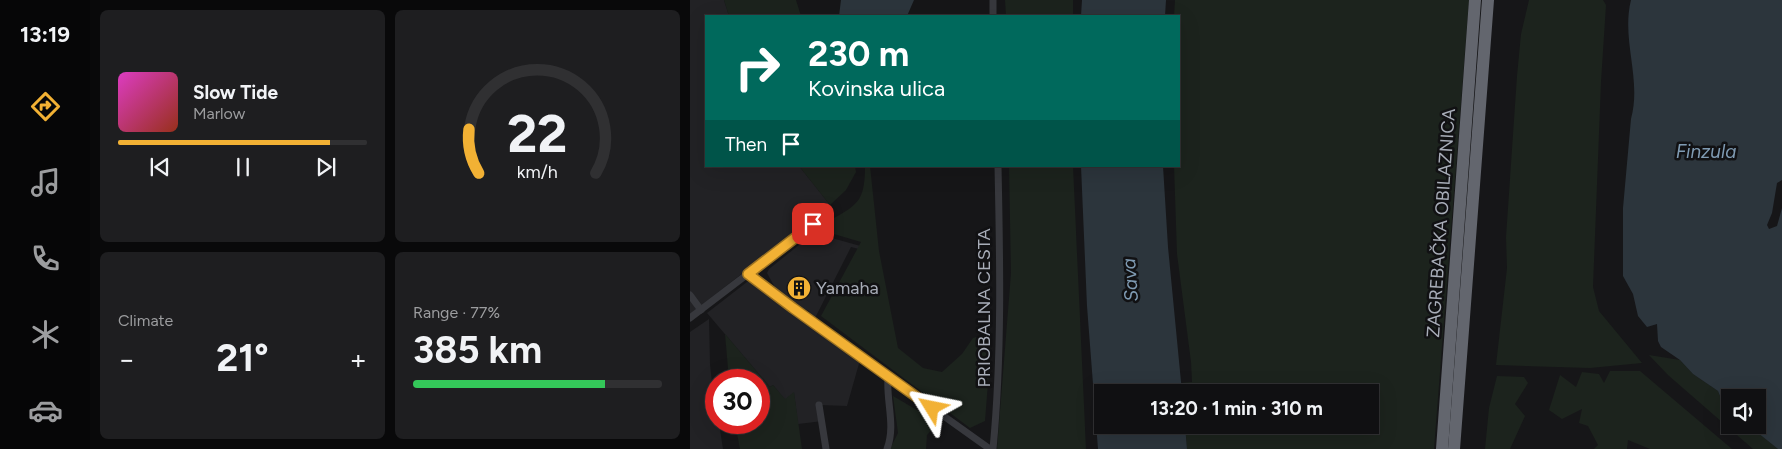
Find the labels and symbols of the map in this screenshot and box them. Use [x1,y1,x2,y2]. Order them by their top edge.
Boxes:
street label: ZAGREBAČKA OBILAZNICA [1422,108,1460,338]
water label: Finzula [1676,140,1736,163]
pin [792,203,834,245]
street label: PRIOBALNA CESTA [973,228,995,388]
water label: Sava [1117,257,1143,303]
building icon: Yamaha [786,275,812,301]
place label: Yamaha [816,277,879,299]
speed limit sign: 30 [705,369,770,434]
position arrow [905,381,957,433]

